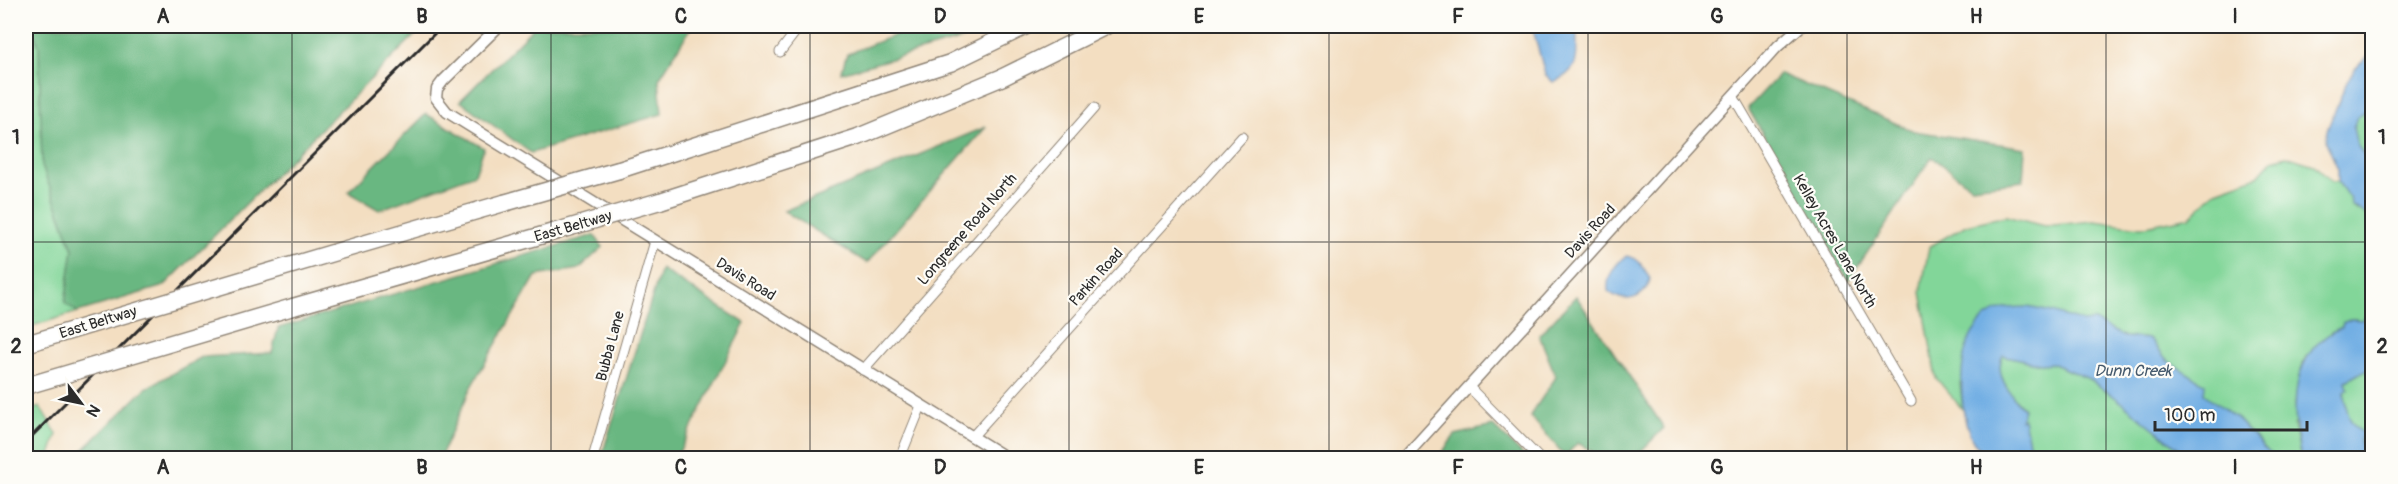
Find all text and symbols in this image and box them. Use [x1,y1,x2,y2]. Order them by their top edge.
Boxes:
text: A [157,4,170,29]
text: B [416,4,428,29]
text: C [675,4,687,29]
text: D [934,4,947,29]
text: E [1194,4,1205,29]
text: F [1452,4,1464,29]
text: G [1710,4,1724,29]
text: H [1970,4,1983,29]
text: I [2232,4,2238,29]
text: 1 [12,125,20,150]
text: 1 [2378,125,2386,150]
street label: Longreene Road North [914,169,1021,289]
street label: Kelley Acres Lane North [1789,171,1881,311]
street label: Davis Road [1561,200,1620,263]
street label: East Beltway [532,206,615,247]
street label: Parkin Road [1065,244,1127,310]
street label: Davis Road [712,254,779,305]
street label: East Beltway [57,302,140,343]
street label: Bubba Lane [592,308,629,383]
text: 2 [10,334,22,359]
text: 2 [2376,334,2388,359]
water label: Dunn Creek [2094,361,2173,381]
north arrow [51,373,111,433]
scale bar [2155,394,2306,432]
text: N [81,401,104,420]
text: 100 m [2164,404,2216,427]
text: A [157,455,170,480]
text: B [416,455,428,480]
text: C [675,455,687,480]
text: D [934,455,947,480]
text: E [1194,455,1205,480]
text: F [1452,455,1464,480]
text: G [1710,455,1724,480]
text: H [1970,455,1983,480]
text: I [2232,455,2238,480]

